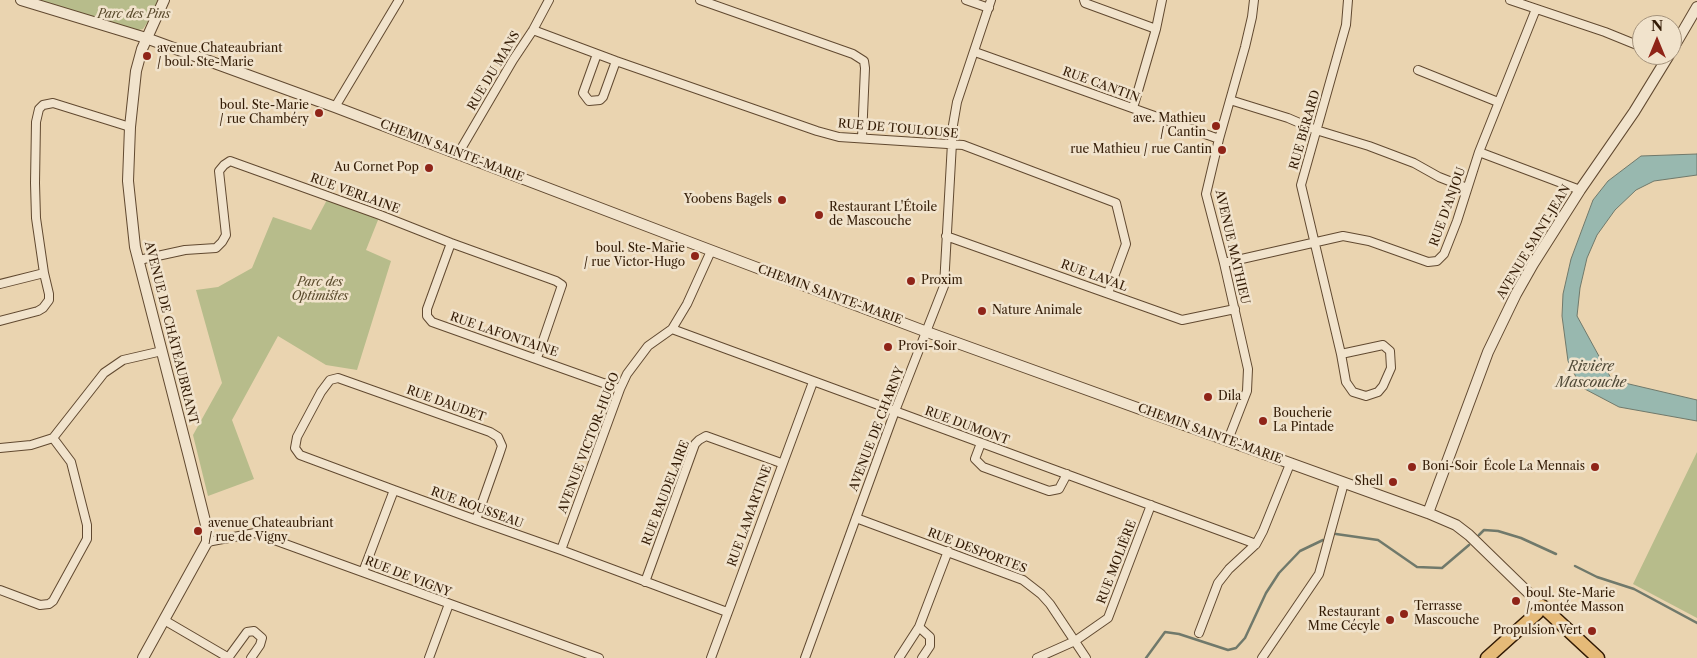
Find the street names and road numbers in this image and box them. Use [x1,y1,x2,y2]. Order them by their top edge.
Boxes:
street label: RUE DU MANS [465,29,523,113]
street label: RUE CANTIN [1061,64,1141,106]
street label: RUE BÉRARD [1287,89,1323,171]
street label: CHEMIN SAINTE-MARIE [378,117,526,185]
street label: RUE DE TOULOUSE [837,117,959,141]
street label: RUE D'ANJOU [1427,165,1469,249]
street label: RUE VERLAINE [308,171,402,217]
street label: AVENUE SAINT-JEAN [1494,182,1574,302]
street label: AVENUE MATHIEU [1212,188,1252,306]
street label: AVENUE DE CHÂTEAUBRIANT [141,240,201,426]
street label: RUE LAVAL [1059,257,1129,295]
street label: CHEMIN SAINTE-MARIE [756,262,904,328]
street label: RUE LAFONTAINE [448,310,560,360]
street label: AVENUE DE CHARNY [847,365,907,493]
street label: AVENUE VICTOR-HUGO [555,370,623,516]
street label: RUE DAUDET [404,383,488,425]
street label: CHEMIN SAINTE-MARIE [1136,401,1284,467]
street label: RUE DUMONT [923,404,1011,448]
street label: RUE BAUDELAIRE [639,438,693,548]
street label: RUE LAMARTINE [725,463,775,569]
street label: RUE ROUSSEAU [429,485,525,531]
street label: RUE MOLIÈRE [1094,518,1140,606]
street label: RUE DESPORTES [925,525,1029,577]
street label: RUE DE VIGNY [363,554,453,600]

